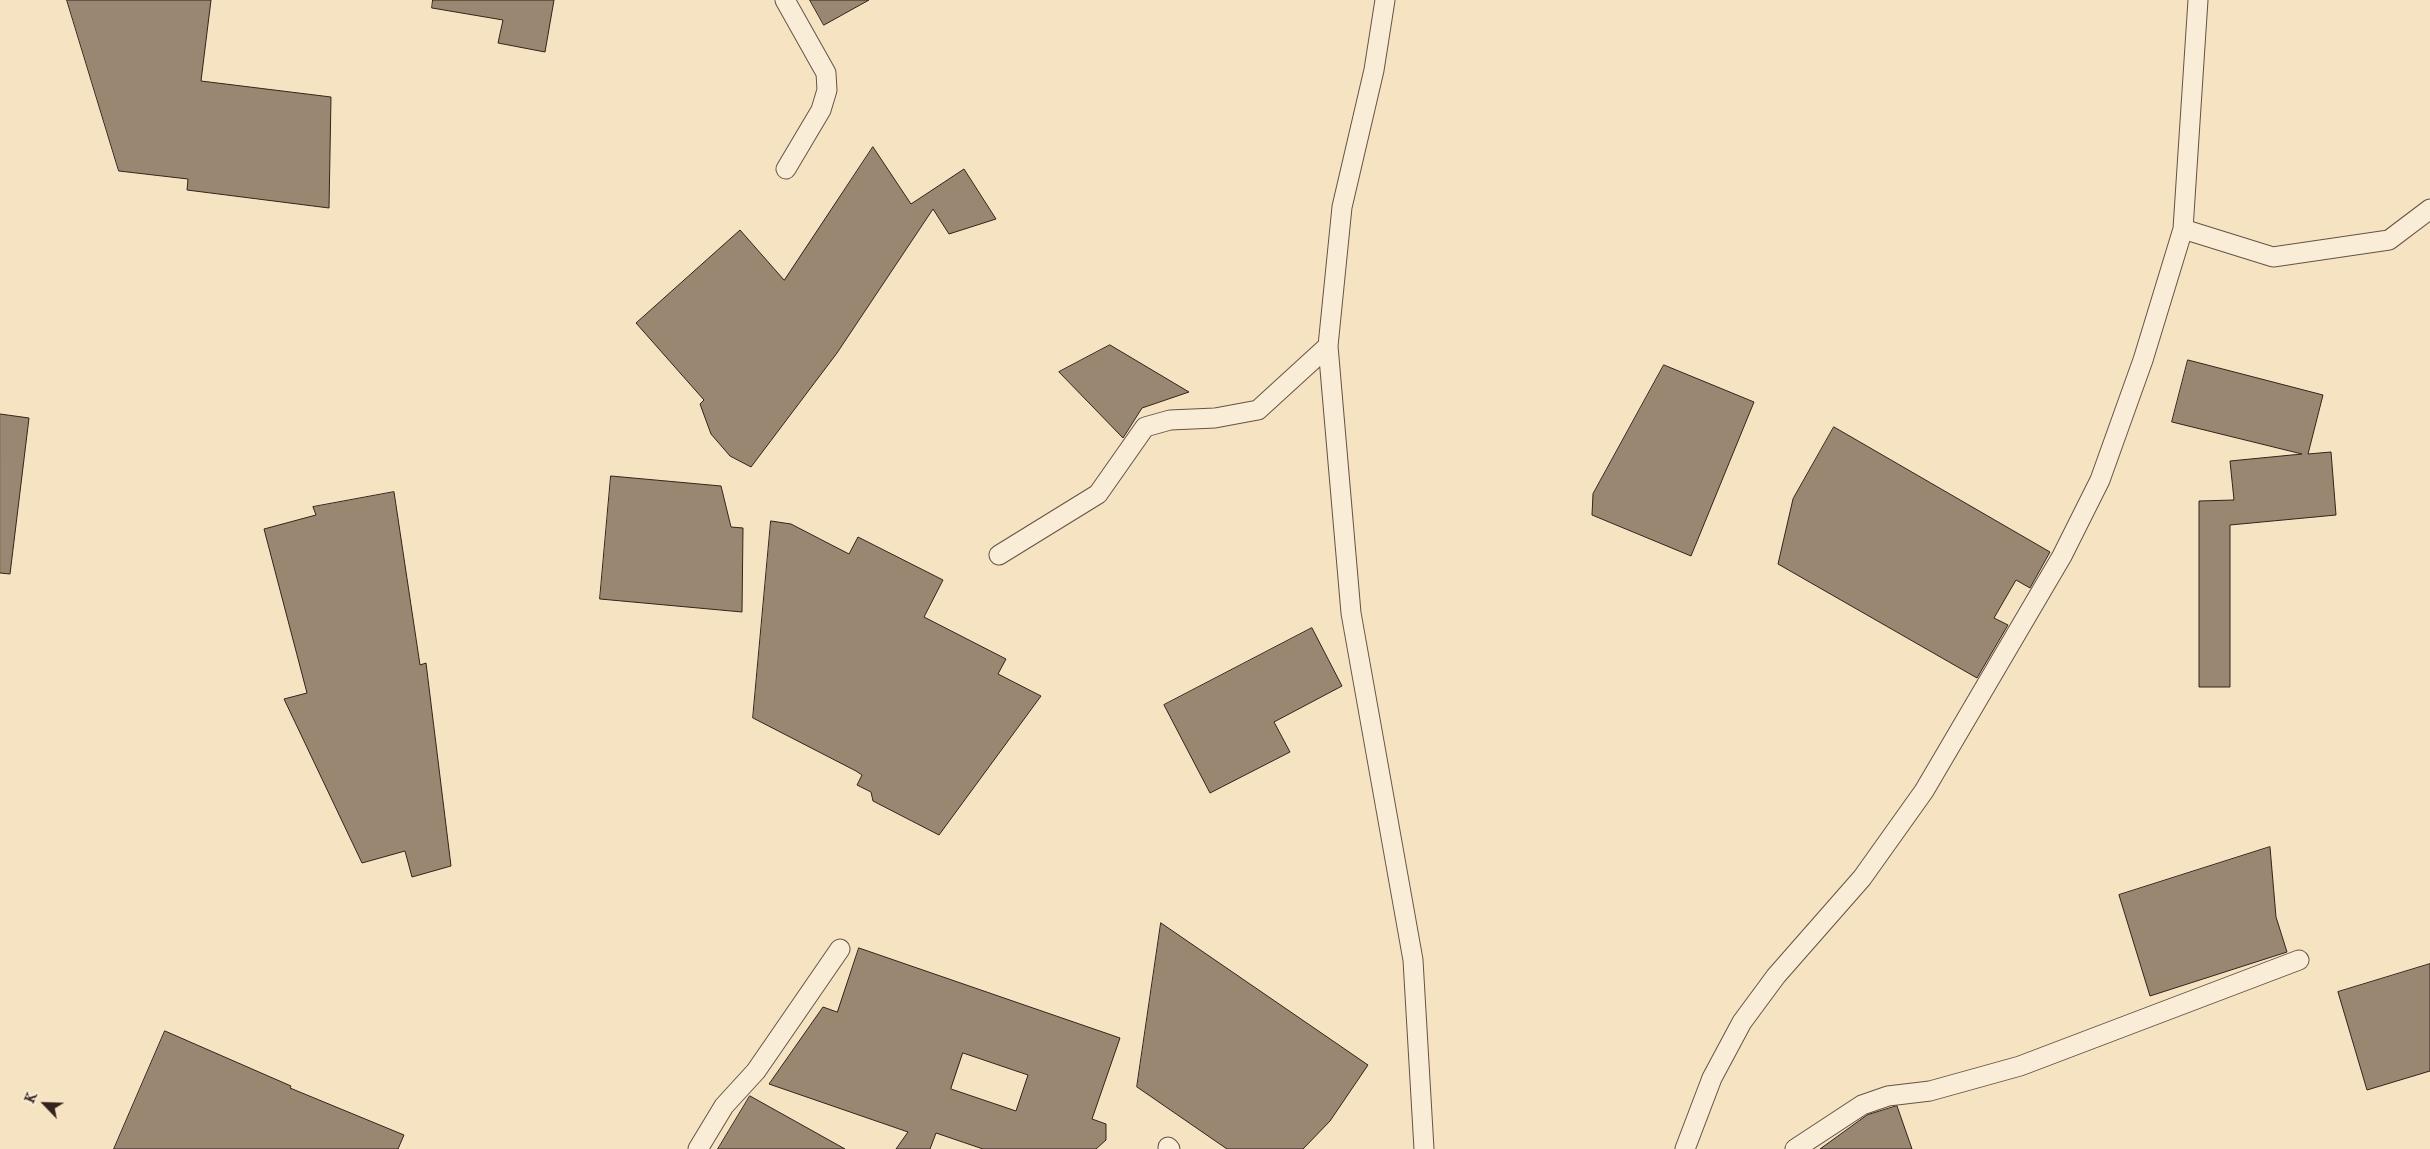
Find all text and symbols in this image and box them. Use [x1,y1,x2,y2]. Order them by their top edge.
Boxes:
north arrow [20,1079,70,1129]
text: K [21,1090,41,1106]

